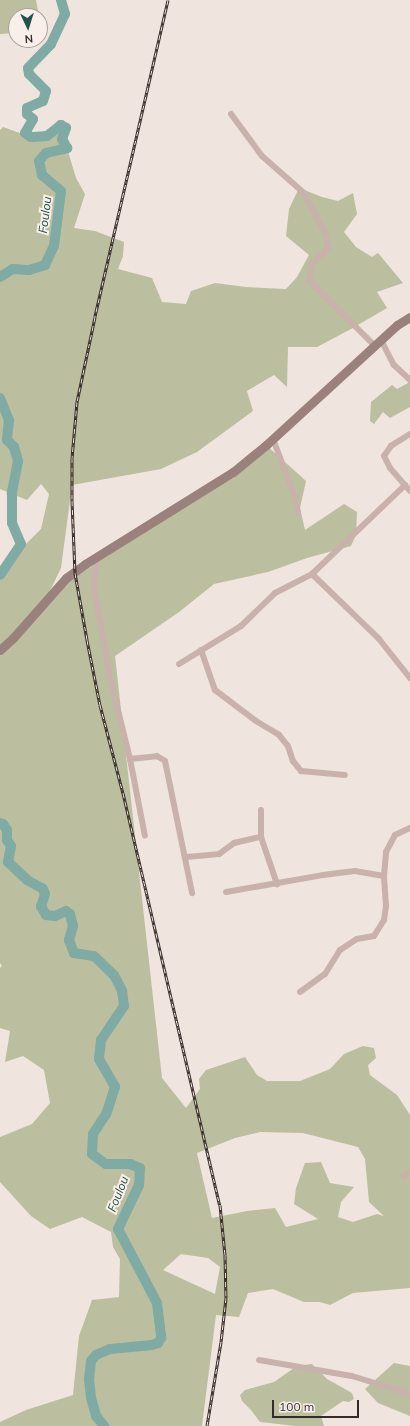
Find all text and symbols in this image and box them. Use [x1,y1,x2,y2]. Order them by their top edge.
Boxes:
north arrow [8,8,48,48]
text: N [24,32,33,46]
water label: Foulou [36,196,54,234]
water label: Foulou [104,1174,132,1214]
scale bar [274,1392,361,1418]
text: 100 m [279,1399,314,1414]

